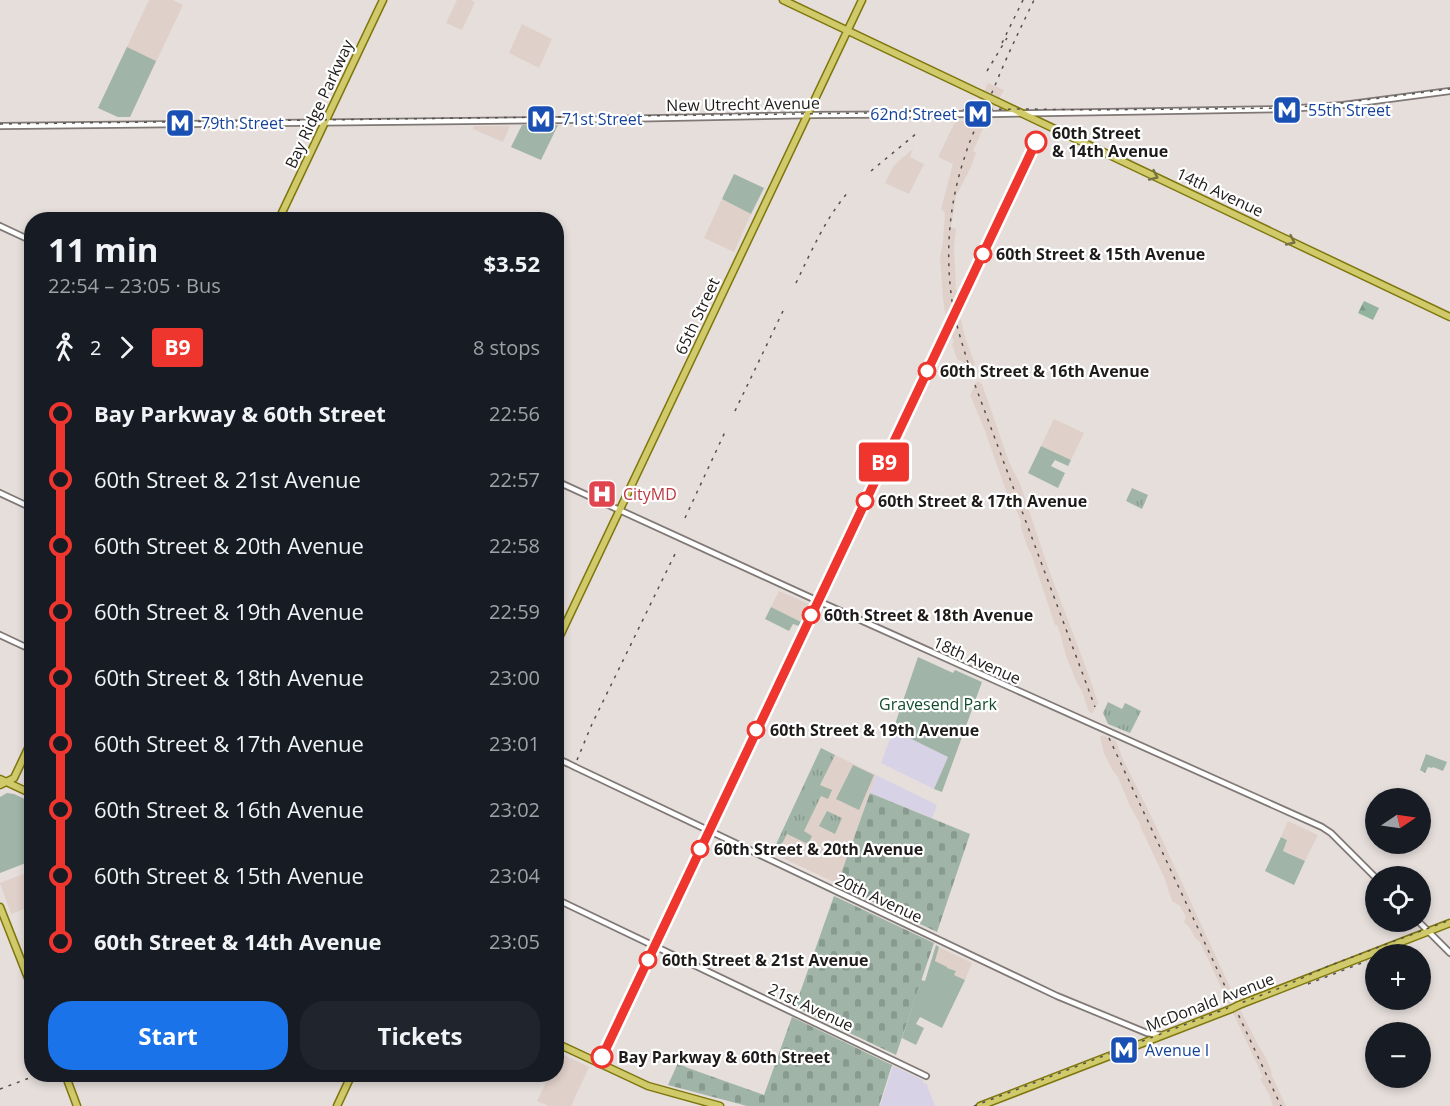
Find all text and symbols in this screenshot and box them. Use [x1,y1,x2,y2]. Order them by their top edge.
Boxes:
street label: Bay Ridge Parkway [280,35,359,172]
street label: New Utrecht Avenue [666,92,820,116]
metro station icon: 55th Street [1271,94,1303,126]
metro station icon: 62nd Street [962,98,994,130]
place label: 55th Street [1308,99,1391,121]
metro station icon: 71st Street [525,103,557,135]
place label: 62nd Street [870,103,957,125]
metro station icon: 79th Street [164,107,196,139]
place label: 71st Street [562,108,643,130]
place label: 79th Street [201,112,284,134]
place label: 60th Street & 14th Avenue [1052,122,1168,162]
marker: 60th Street & 14th Avenue [1025,131,1047,153]
street label: 14th Avenue [1173,162,1267,222]
one-way arrow [1147,169,1158,181]
text: 11 min [48,227,158,272]
one-way arrow [1284,234,1295,246]
place label: 60th Street & 15th Avenue [996,243,1205,265]
marker: 60th Street & 15th Avenue [974,245,992,263]
text: $3.52 [483,248,540,278]
text: 22:54 – 23:05 · Bus [48,272,221,299]
street label: 65th Street [670,274,725,358]
icon: walk [48,331,81,364]
icon: forward [110,331,143,364]
text: B9 [164,333,191,361]
text: 2 [90,334,101,361]
text: 8 stops [473,334,540,361]
place label: 60th Street & 16th Avenue [940,360,1149,382]
marker: 60th Street & 16th Avenue [918,362,936,380]
text: Bay Parkway & 60th Street [94,398,386,428]
text: 22:56 [489,400,540,427]
line badge: B9 [857,442,911,482]
text: B9 [871,448,897,476]
text: 60th Street & 21st Avenue [94,464,361,494]
text: 22:57 [489,466,540,493]
hospital icon: CityMD [586,478,618,510]
place label: CityMD [623,483,677,505]
place label: 60th Street & 17th Avenue [878,490,1087,512]
marker: 60th Street & 17th Avenue [856,492,874,510]
text: 60th Street & 20th Avenue [94,530,364,560]
text: 22:58 [489,532,540,559]
text: 60th Street & 19th Avenue [94,596,364,626]
text: 22:59 [489,598,540,625]
place label: 60th Street & 18th Avenue [824,604,1033,626]
marker: 60th Street & 18th Avenue [802,606,820,624]
street label: 18th Avenue [930,631,1024,689]
text: 60th Street & 18th Avenue [94,662,364,692]
text: 23:00 [489,664,540,691]
park label: Gravesend Park [879,693,998,715]
place label: 60th Street & 19th Avenue [770,719,979,741]
marker: 60th Street & 19th Avenue [747,721,765,739]
text: 60th Street & 17th Avenue [94,728,364,758]
text: 23:01 [489,730,540,757]
north arrow [1365,788,1431,854]
map controls [1365,788,1431,1088]
text: 60th Street & 16th Avenue [94,794,364,824]
text: 23:02 [489,796,540,823]
place label: 60th Street & 20th Avenue [714,838,923,860]
marker: 60th Street & 20th Avenue [691,840,709,858]
text: 60th Street & 15th Avenue [94,860,364,890]
text: 23:04 [489,862,540,889]
button: locate [1365,866,1431,932]
street label: 20th Avenue [832,868,926,928]
text: 60th Street & 14th Avenue [94,926,382,956]
text: 23:05 [489,928,540,955]
button: + [1365,944,1431,1010]
place label: 60th Street & 21st Avenue [662,949,869,971]
marker: 60th Street & 21st Avenue [639,951,657,969]
street label: McDonald Avenue [1143,967,1277,1037]
street label: 21st Avenue [765,978,857,1036]
button: Start [48,1001,288,1070]
button: Tickets [300,1001,540,1070]
button: − [1365,1022,1431,1088]
metro station icon: Avenue I [1108,1034,1140,1066]
place label: Avenue I [1145,1039,1209,1061]
marker: Bay Parkway & 60th Street [591,1046,613,1068]
place label: Bay Parkway & 60th Street [618,1046,830,1068]

